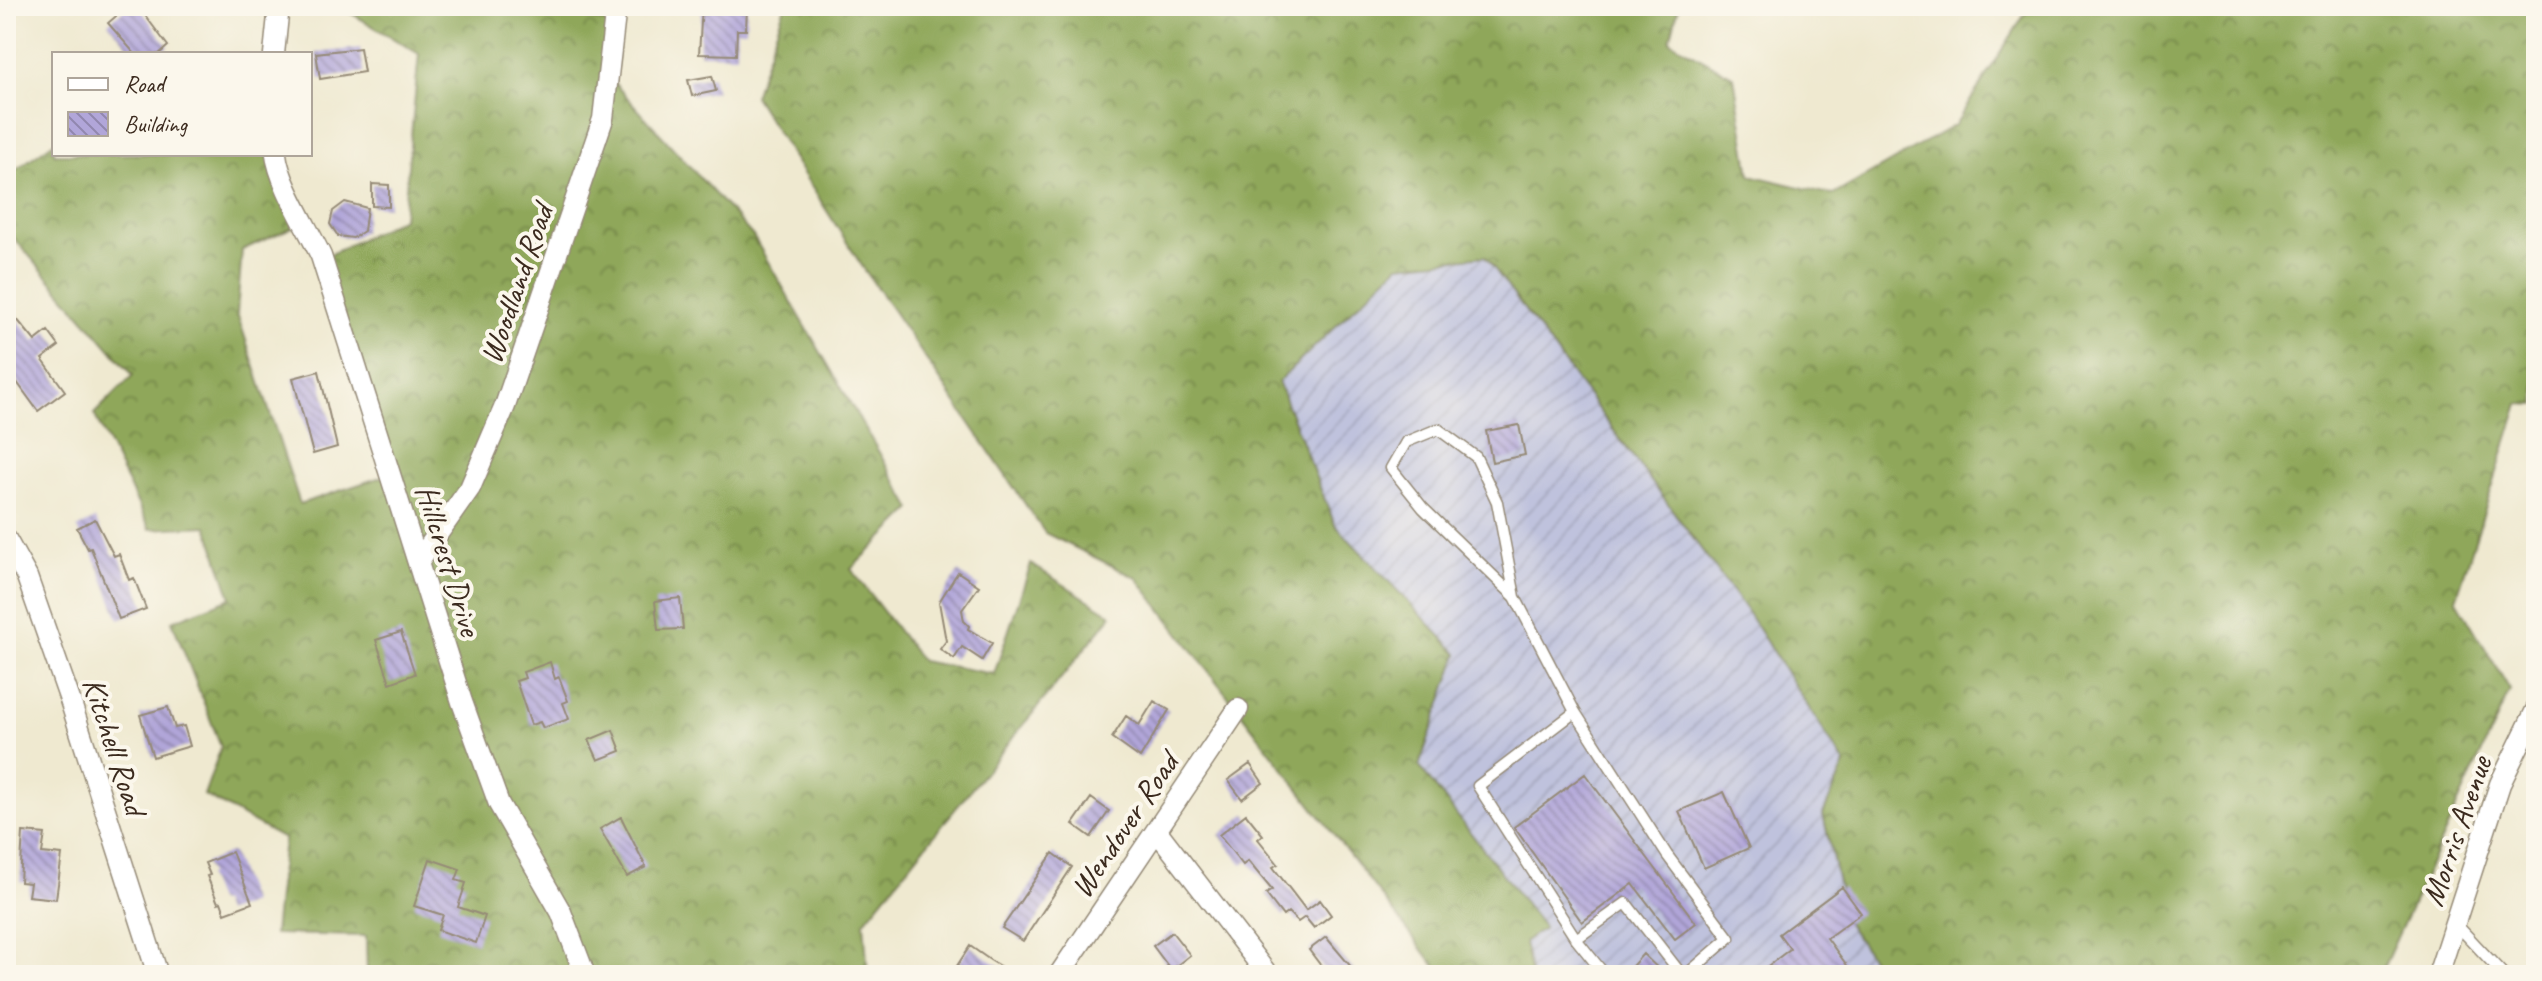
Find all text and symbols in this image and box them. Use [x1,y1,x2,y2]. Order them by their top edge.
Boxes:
legend [52,52,312,156]
text: Road [124,69,168,99]
text: Building [124,109,189,139]
street label: Woodland Road [470,194,564,369]
street label: Hillcrest Drive [406,480,492,643]
street label: Kitchell Road [73,672,157,824]
street label: Wendover Road [1061,741,1191,905]
street label: Morris Avenue [2412,748,2502,911]

